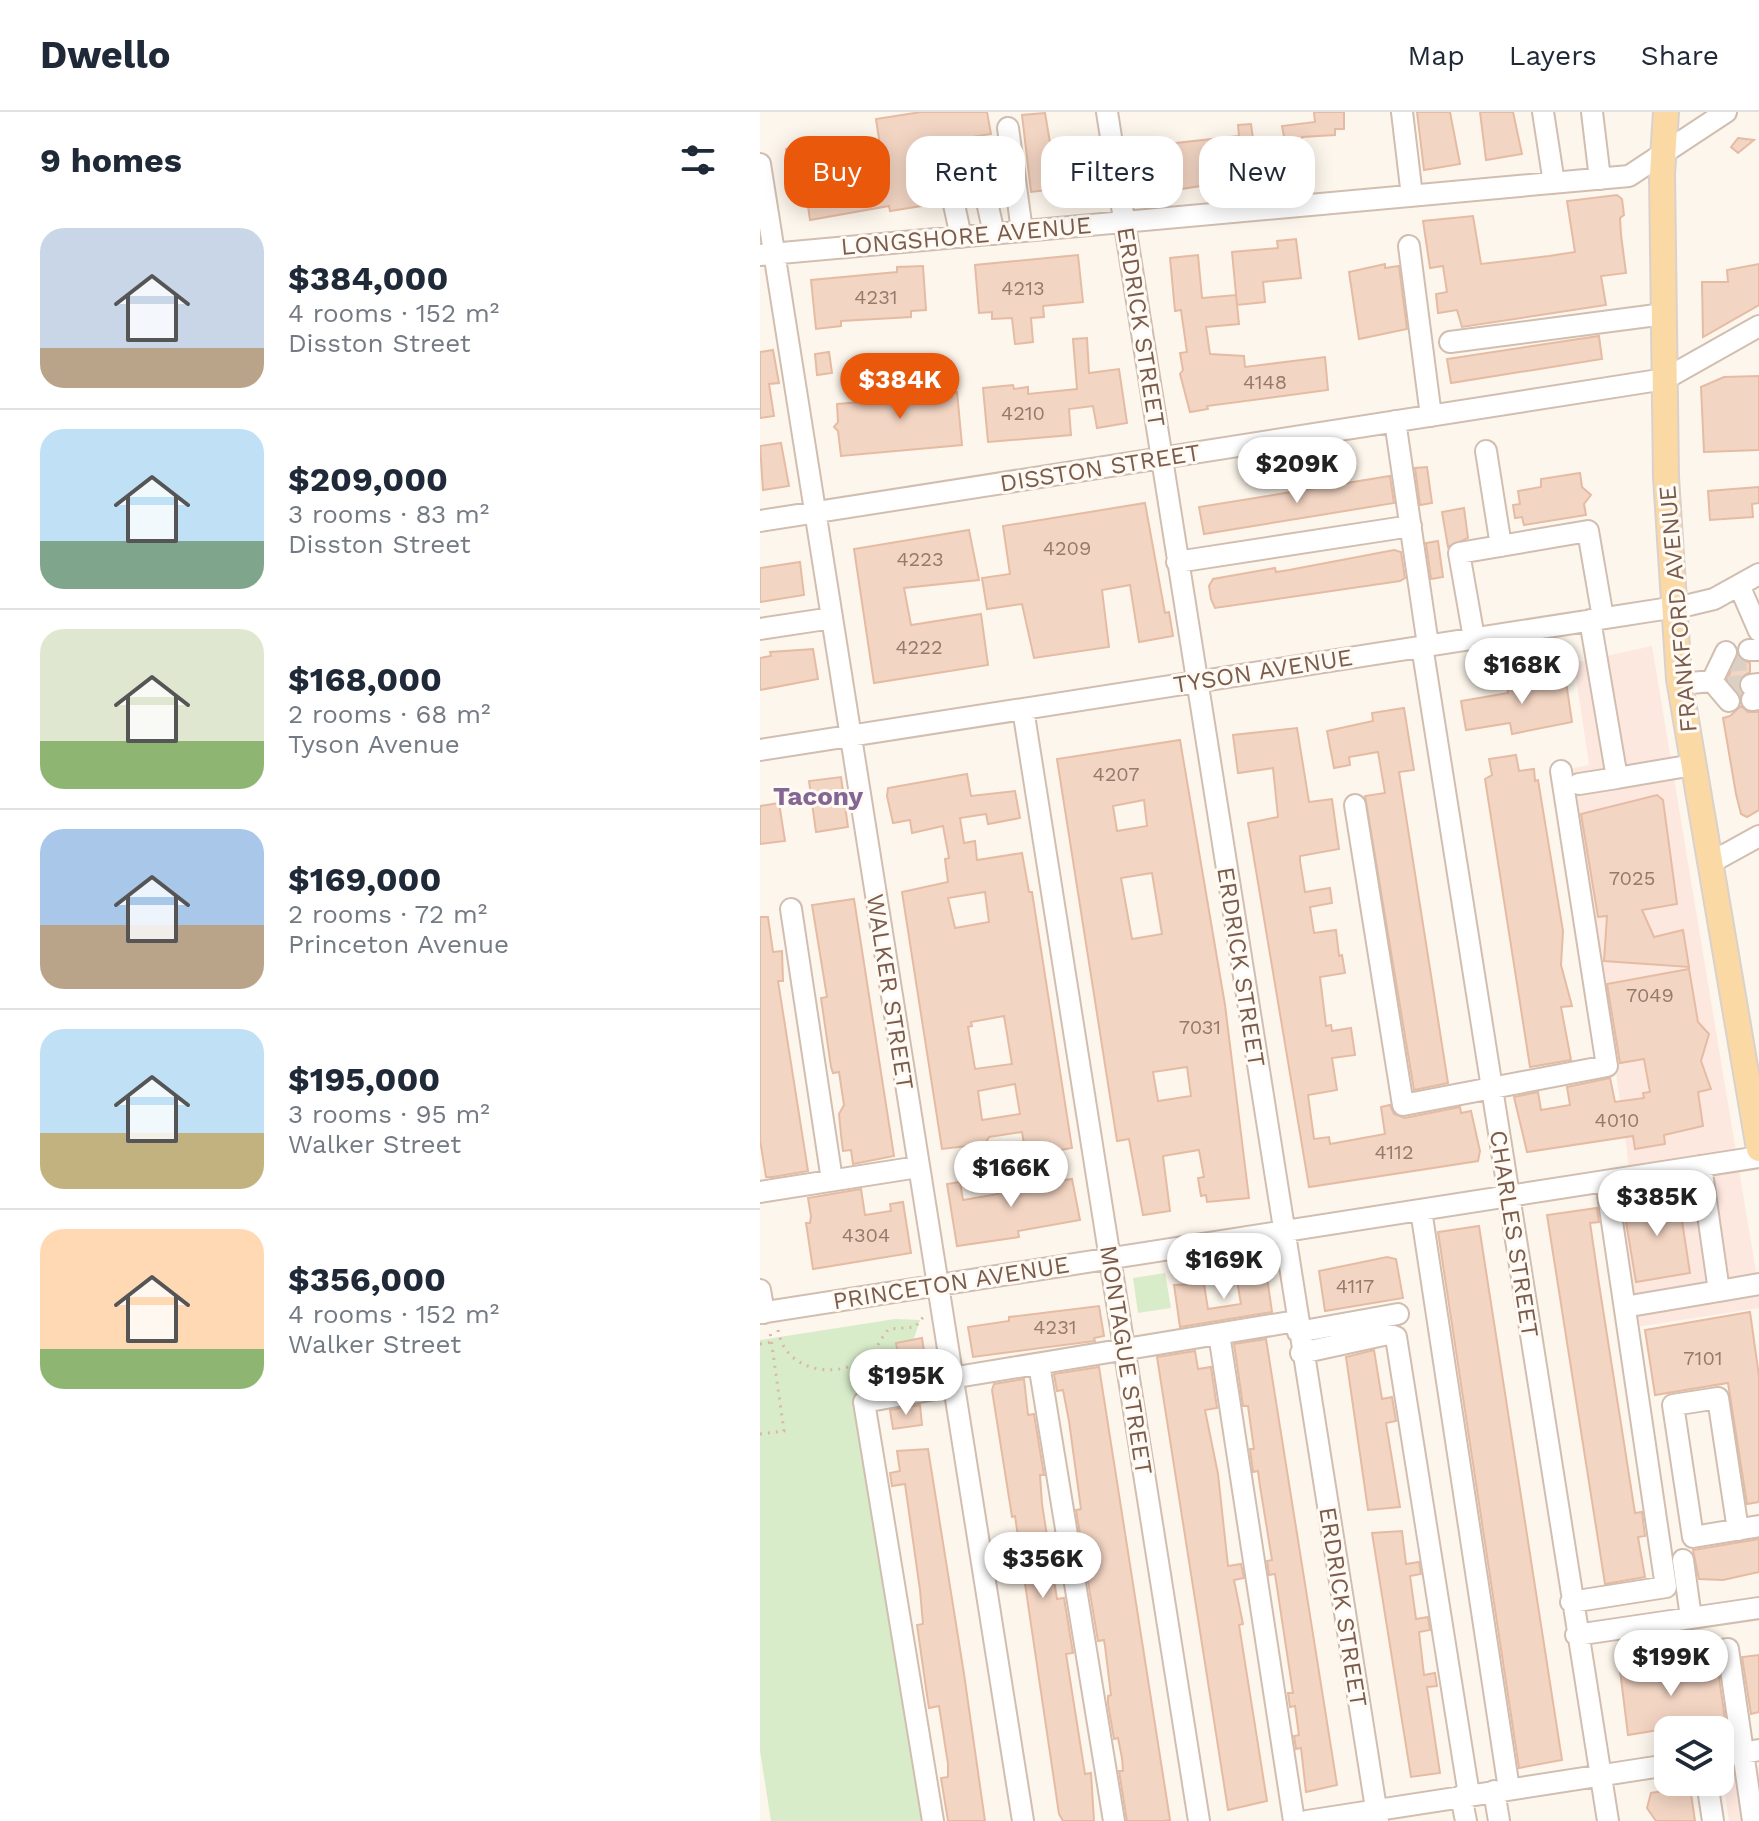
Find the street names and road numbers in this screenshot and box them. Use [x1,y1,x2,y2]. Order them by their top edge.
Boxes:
street label: LONGSHORE AVENUE [840,211,1092,261]
street label: ERDRICK STREET [1111,225,1171,429]
street label: DISSTON STREET [998,438,1202,498]
street label: FRANKFORD AVENUE [1653,484,1703,734]
street label: TYSON AVENUE [1171,643,1355,699]
street label: ERDRICK STREET [1211,865,1271,1069]
street label: WALKER STREET [861,892,919,1092]
street label: CHARLES STREET [1484,1128,1544,1340]
street label: MONTAGUE STREET [1094,1243,1158,1477]
street label: PRINCETON AVENUE [831,1250,1071,1316]
street label: ERDRICK STREET [1313,1505,1373,1709]

